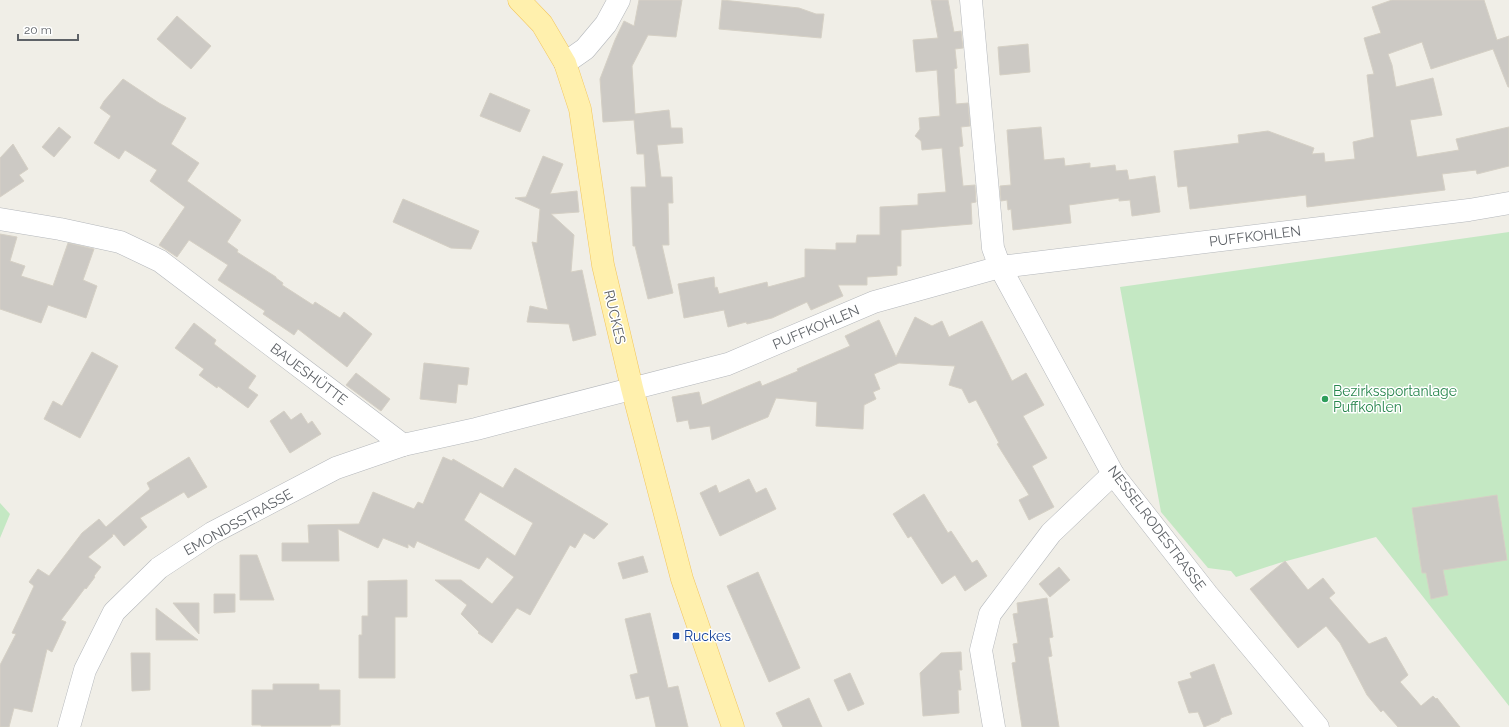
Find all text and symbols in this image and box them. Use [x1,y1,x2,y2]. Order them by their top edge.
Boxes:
scale bar [18,16,78,42]
text: 20 m [24,23,52,37]
street label: PUFFKOHLEN [1208,222,1302,250]
street label: RUCKES [601,288,629,346]
street label: PUFFKOHLEN [770,302,862,352]
street label: BAUESHÜTTE [267,338,352,408]
place label: Bezirkssportanlage Puffkohlen [1333,383,1457,415]
marker: Bezirkssportanlage Puffkohlen [1320,394,1330,404]
street label: NESSELRODESTRASSE [1105,462,1209,594]
street label: EMONDSSTRASSE [181,486,295,558]
place label: Ruckes [684,628,731,644]
marker: Ruckes [671,631,681,641]

